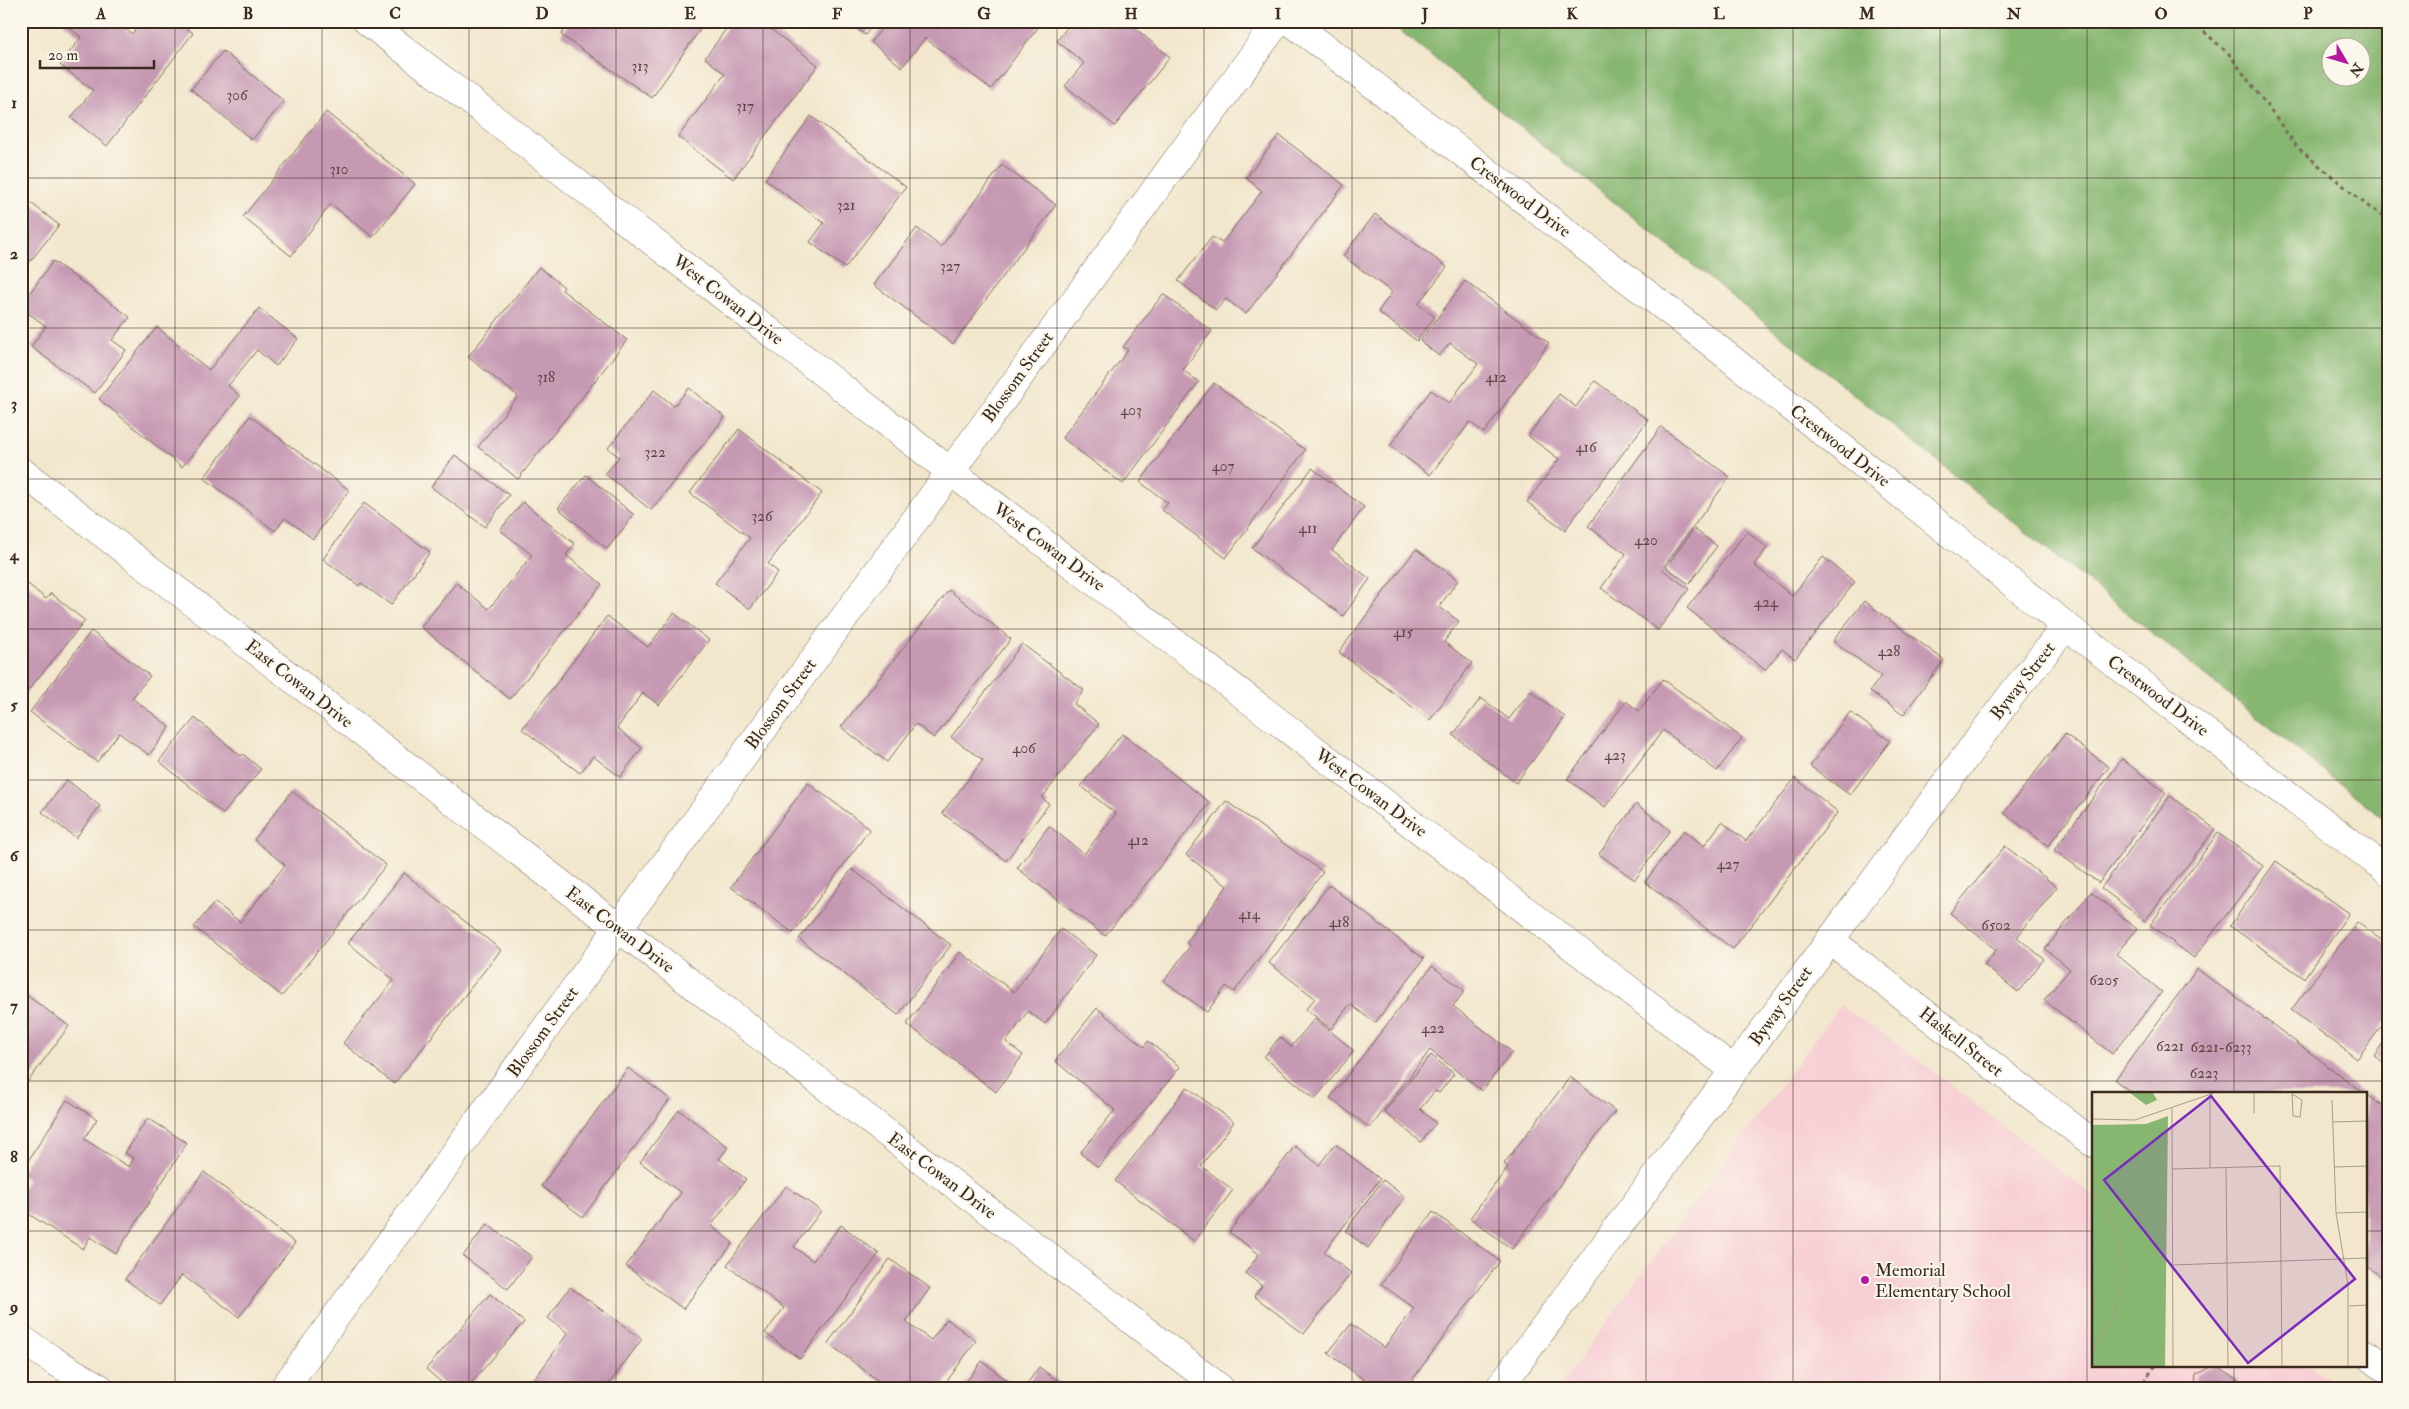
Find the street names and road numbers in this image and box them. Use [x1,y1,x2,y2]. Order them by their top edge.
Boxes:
street label: Crestwood Drive [1465,151,1576,243]
street label: West Cowan Drive [667,249,788,351]
street label: Blossom Street [977,327,1059,427]
street label: Crestwood Drive [1785,400,1895,493]
street label: West Cowan Drive [988,497,1110,597]
street label: East Cowan Drive [240,635,358,734]
street label: Byway Street [1985,637,2061,725]
street label: Crestwood Drive [2103,650,2214,742]
street label: Blossom Street [740,654,822,754]
street label: West Cowan Drive [1310,743,1432,843]
street label: East Cowan Drive [561,882,679,979]
street label: Byway Street [1744,961,1818,1050]
street label: Blossom Street [502,982,584,1082]
street label: Haskell Street [1914,1002,2008,1082]
street label: East Cowan Drive [883,1128,1001,1225]

